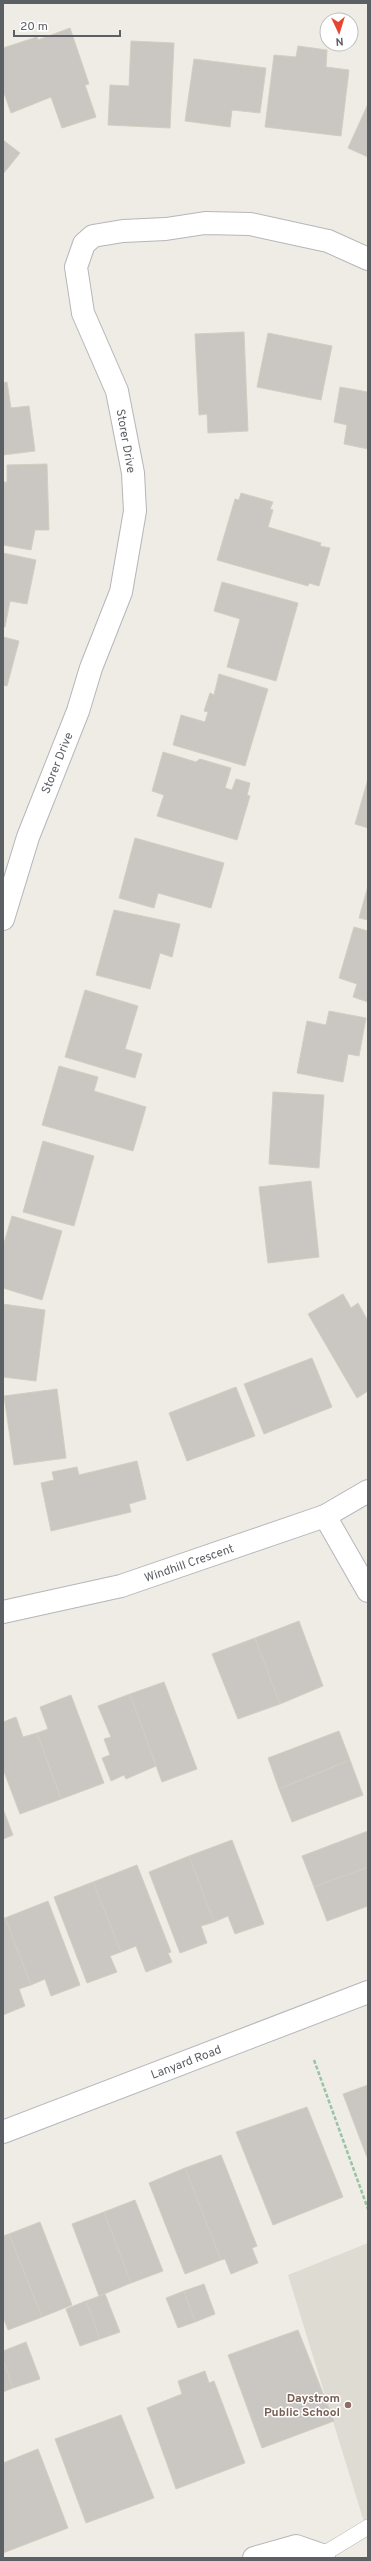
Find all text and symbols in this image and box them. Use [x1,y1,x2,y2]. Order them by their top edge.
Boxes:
scale bar [14,12,120,38]
north arrow [319,12,359,52]
text: 20 m [20,19,48,35]
text: N [335,34,344,48]
street label: Storer Drive [111,408,139,475]
street label: Storer Drive [38,730,78,796]
street label: Windhill Crescent [143,1541,236,1587]
street label: Lanyard Road [149,2042,224,2084]
place label: Daystrom Public School [264,2391,340,2421]
marker: Daystrom Public School [343,2400,353,2410]

